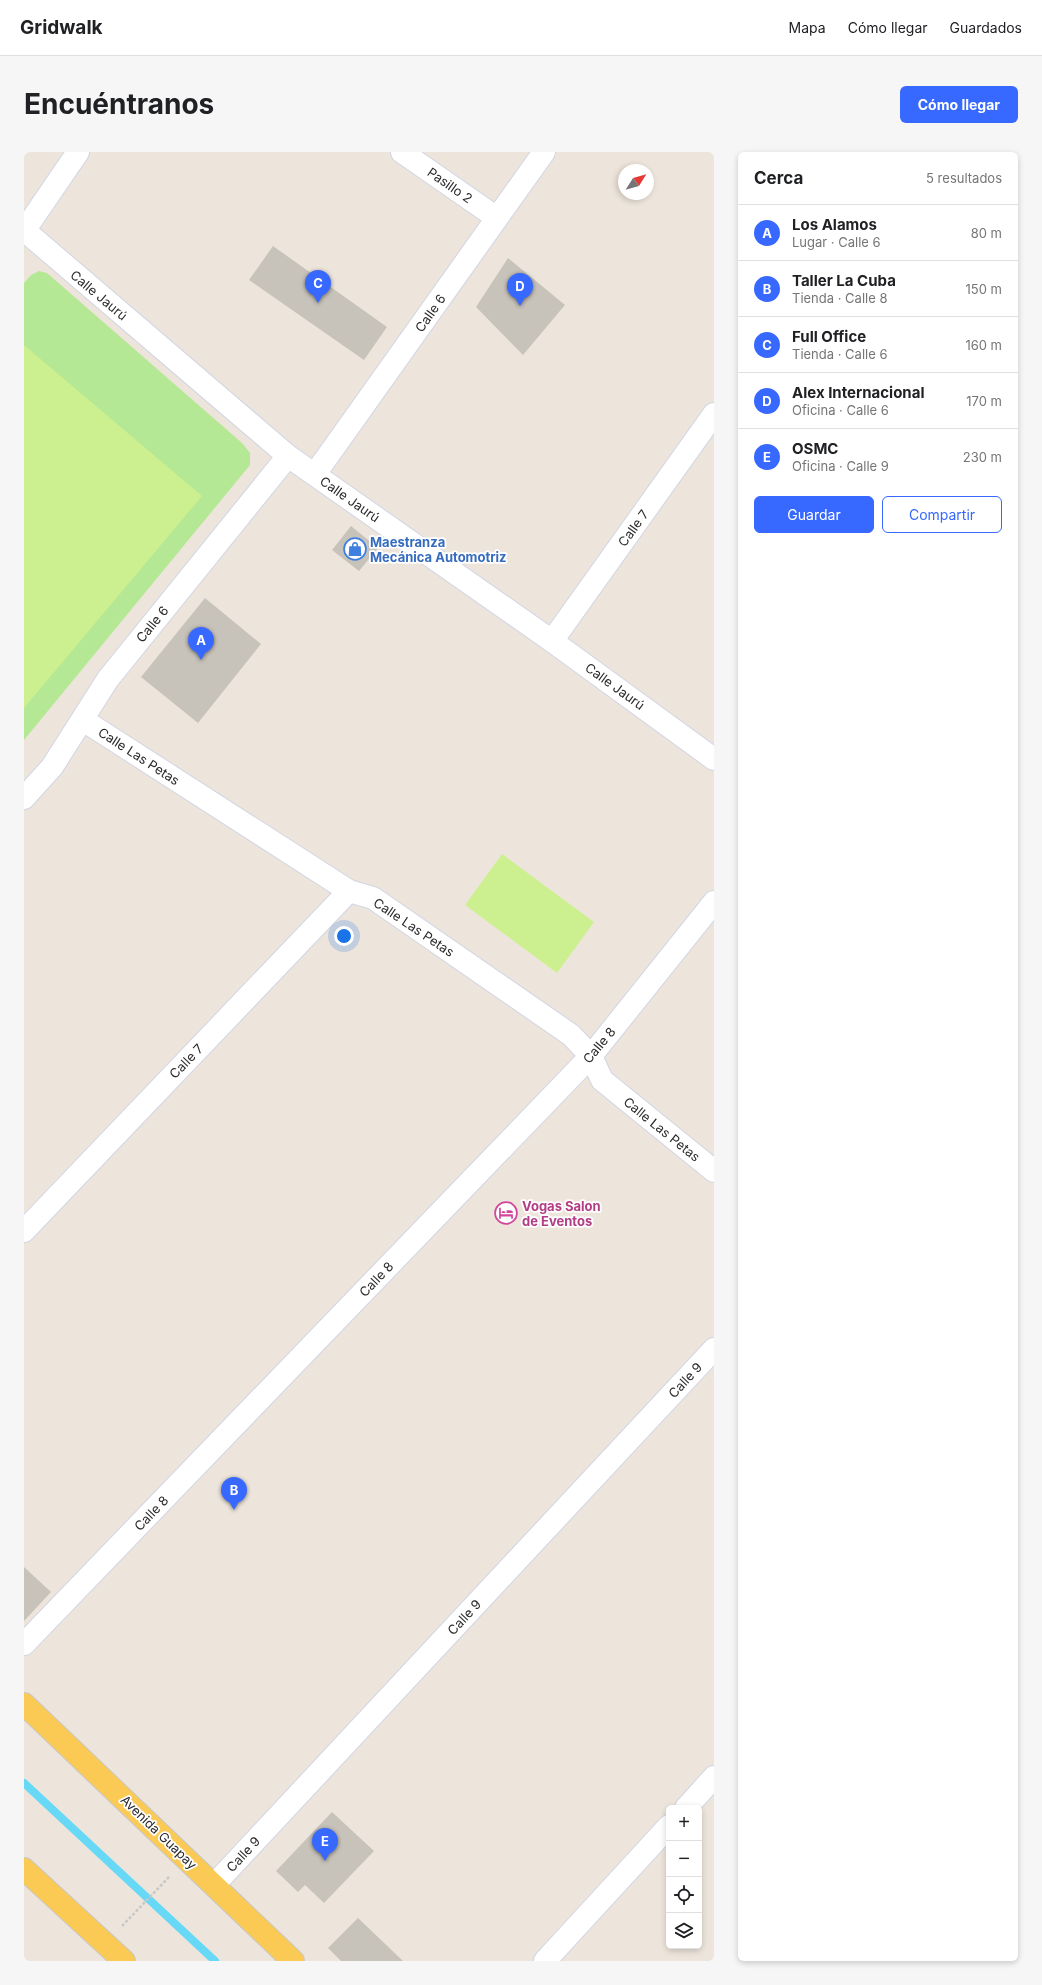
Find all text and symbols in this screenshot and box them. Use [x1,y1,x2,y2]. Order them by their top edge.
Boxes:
text: Gridwalk [20,16,103,39]
text: Mapa [789,19,826,36]
text: Cómo llegar [848,19,928,36]
text: Guardados [950,19,1022,36]
button: Cómo llegar [900,86,1018,123]
text: Encuéntranos [24,87,214,121]
street label: Pasillo 2 [424,164,476,206]
north arrow [618,164,654,200]
text: Cerca [754,168,803,188]
text: 5 resultados [926,170,1002,186]
text: Los Alamos [792,215,877,234]
text: A [762,225,772,241]
text: 80 m [971,225,1002,241]
text: Lugar · Calle 6 [792,234,881,250]
street label: Calle Jaurú [67,267,131,323]
pin: C [305,270,331,303]
text: Taller La Cuba [792,271,896,290]
pin: D [507,273,533,306]
text: B [763,281,771,297]
text: 150 m [966,281,1002,297]
text: Tienda · Calle 8 [792,290,888,306]
street label: Calle 6 [411,291,449,335]
text: Full Office [792,327,866,346]
text: C [762,337,772,353]
text: 160 m [965,337,1002,353]
text: Tienda · Calle 6 [792,346,888,362]
text: Alex Internacional [792,383,924,402]
text: D [762,393,772,409]
text: 170 m [966,393,1002,409]
text: Oficina · Calle 6 [792,402,889,418]
text: OSMC [792,439,838,458]
text: E [763,449,771,465]
text: 230 m [963,449,1002,465]
text: Oficina · Calle 9 [792,458,889,474]
street label: Calle Jaurú [317,473,383,525]
button: Guardar [754,496,874,533]
button: Compartir [882,496,1002,533]
street label: Calle 7 [614,506,652,550]
place label: Maestranza Mecánica Automotriz [370,534,507,565]
shop icon: Maestranza Mecánica Automotriz [342,536,368,562]
street label: Calle 6 [132,602,172,646]
pin: A [188,627,214,660]
street label: Calle Jaurú [582,659,648,713]
street label: Calle Las Petas [95,724,183,788]
street label: Calle Las Petas [371,894,457,960]
your location [334,926,354,946]
street label: Calle 8 [579,1024,619,1066]
street label: Calle 7 [166,1040,206,1082]
street label: Calle Las Petas [621,1093,704,1165]
place label: Vogas Salon de Eventos [522,1198,601,1229]
hotel icon: Vogas Salon de Eventos [493,1200,519,1226]
street label: Calle 8 [356,1258,396,1300]
street label: Calle 9 [665,1359,705,1401]
pin: B [221,1477,247,1510]
street label: Calle 8 [131,1492,171,1534]
street label: Calle 9 [444,1596,484,1638]
street label: Avenida Guapay [118,1792,200,1872]
map controls [666,1805,702,1949]
button: + [666,1805,702,1841]
pin: E [312,1828,338,1861]
street label: Calle 9 [223,1833,263,1875]
button: − [666,1841,702,1877]
button: locate [666,1877,702,1913]
button: layers [666,1913,702,1949]

